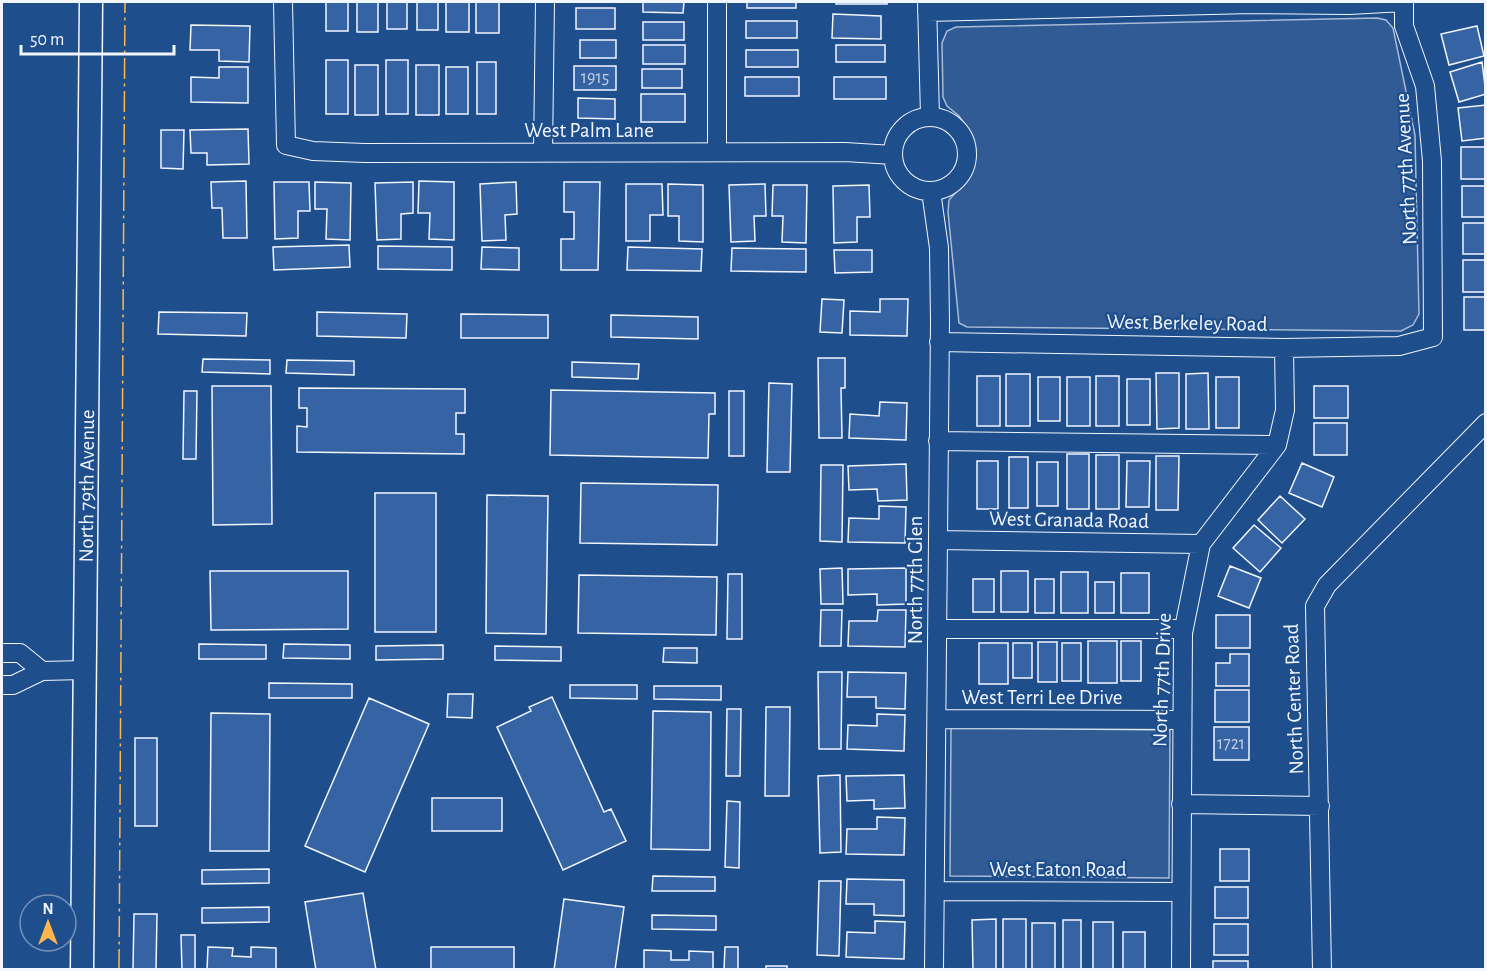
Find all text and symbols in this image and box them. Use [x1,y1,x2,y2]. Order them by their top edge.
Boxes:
scale bar [21,18,174,56]
text: 50 m [30,31,64,49]
house number: 1915 [581,69,609,87]
street label: North 77th Avenue [1392,93,1420,245]
street label: West Palm Lane [524,120,654,141]
street label: West Berkeley Road [1106,311,1268,335]
street label: North 79th Avenue [75,409,98,563]
street label: West Granada Road [989,508,1149,532]
street label: North 77th Glen [905,516,926,644]
street label: North 77th Drive [1149,613,1175,747]
street label: North Center Road [1281,623,1307,775]
street label: West Terri Lee Drive [961,687,1123,708]
house number: 1721 [1217,735,1245,753]
street label: West Eaton Road [989,859,1127,880]
north arrow [18,893,78,953]
text: N [42,901,54,917]

